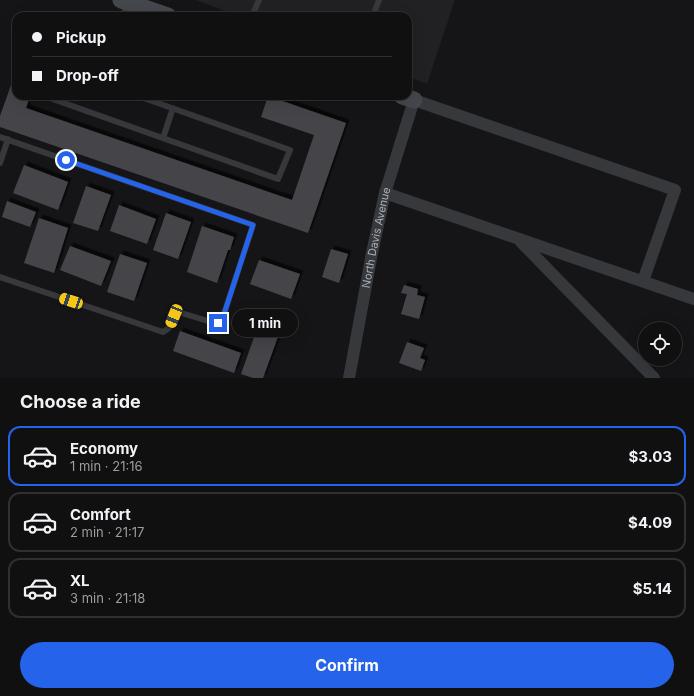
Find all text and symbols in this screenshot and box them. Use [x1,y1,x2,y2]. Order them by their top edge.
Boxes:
text: Pickup [56,28,106,47]
text: Drop-off [56,66,119,85]
route start [57,151,75,169]
street label: North Davis Avenue [359,185,393,289]
car [58,292,84,310]
car [164,303,184,329]
callout: 1 min [232,309,298,337]
route end [209,314,227,332]
text: 1 min [249,315,281,331]
map controls [638,322,682,366]
button: locate [638,322,682,366]
text: Choose a ride [20,391,141,412]
icon: car [22,438,58,474]
text: Economy [70,439,138,458]
text: $3.03 [628,447,672,466]
text: 1 min · 21:16 [70,458,143,474]
icon: car [22,504,58,540]
text: Comfort [70,505,131,524]
text: $4.09 [628,513,672,532]
text: 2 min · 21:17 [70,524,144,540]
icon: car [22,570,58,606]
text: XL [70,571,90,590]
text: $5.14 [633,579,672,598]
text: 3 min · 21:18 [70,590,145,606]
button: Confirm [20,642,674,688]

